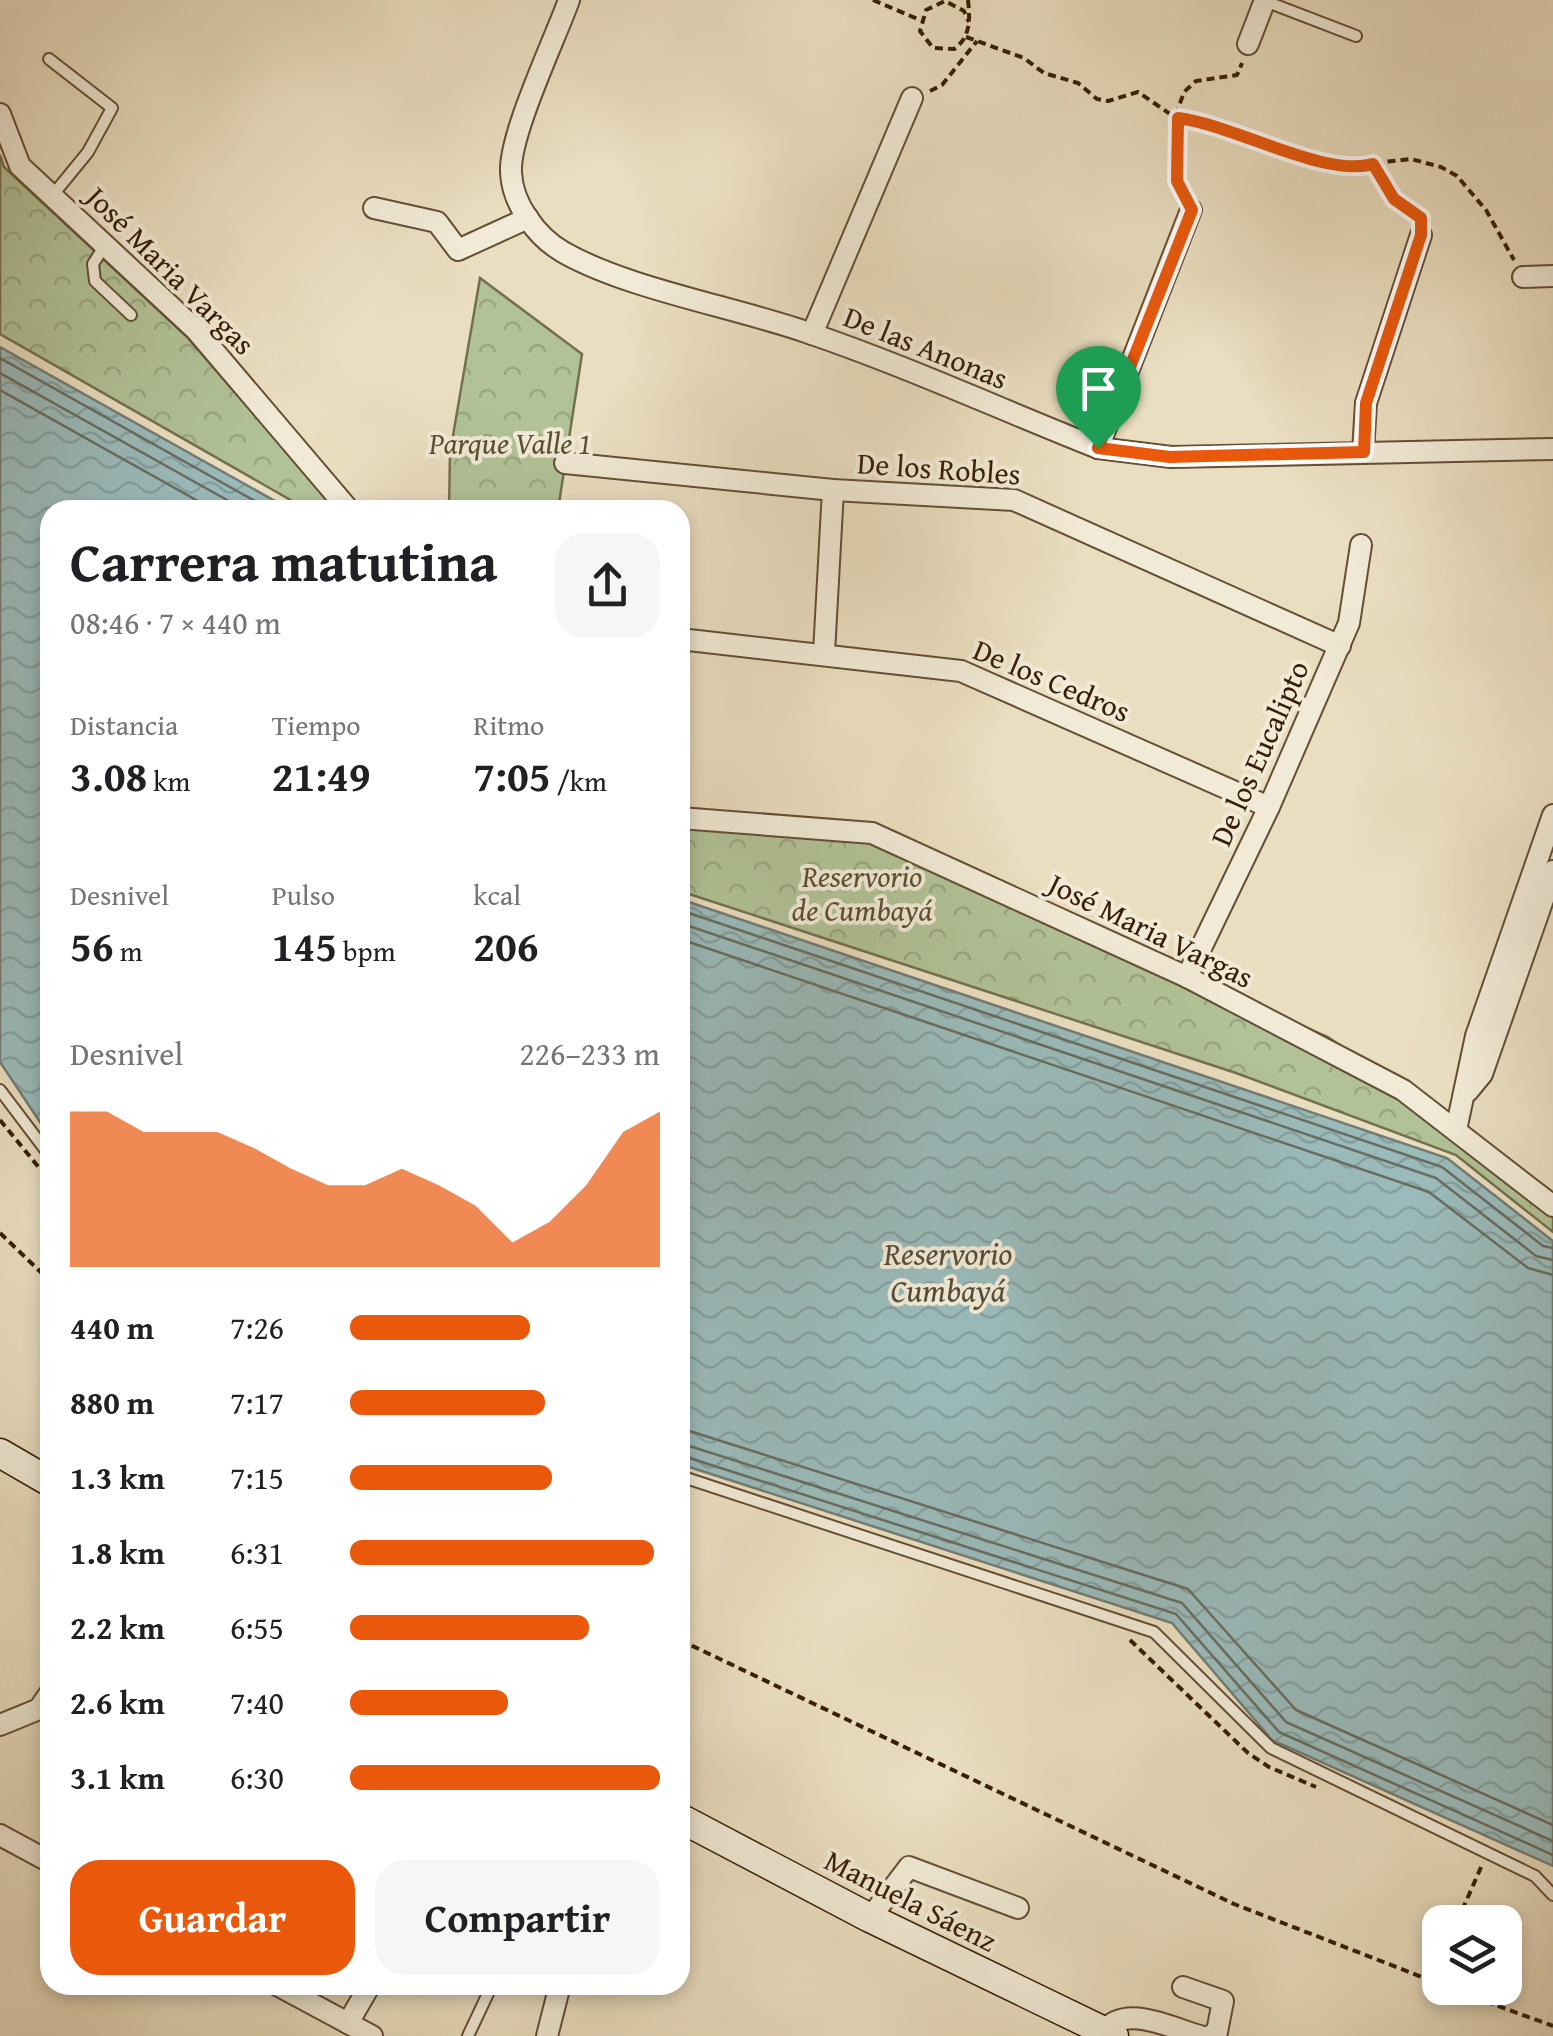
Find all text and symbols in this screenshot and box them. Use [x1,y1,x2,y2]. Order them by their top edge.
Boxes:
street label: José Maria Vargas [74,173,265,364]
street label: De las Anonas [837,294,1015,400]
pin [1056,346,1141,449]
icon: arrive [1071,361,1126,416]
park label: Parque Valle 1 [428,421,591,465]
street label: De los Robles [856,440,1022,496]
text: Carrera matutina [70,521,497,601]
button: share [555,533,660,638]
text: 08:46 · 7 × 440 m [70,599,281,646]
street label: De los Cedros [967,627,1137,733]
street label: De los Eucalipto [1198,653,1320,853]
text: Distancia [70,704,178,745]
text: Tiempo [272,704,361,745]
text: Ritmo [473,704,544,745]
text: 3.08 [70,745,147,806]
text: 21:49 [272,745,371,806]
text: 7:05 [473,745,550,806]
text: km [147,760,190,801]
text: /km [550,760,607,801]
park label: Reservorio de Cumbayá [792,854,932,932]
street label: José Maria Vargas [1037,860,1261,999]
text: Desnivel [70,874,169,915]
text: Pulso [272,874,335,915]
text: kcal [473,874,521,915]
text: 56 [70,915,114,976]
text: 145 [272,915,337,976]
text: 206 [473,915,539,976]
text: m [114,930,143,971]
text: bpm [337,930,396,971]
text: Desnivel [70,1030,183,1077]
text: 226–233 m [519,1030,660,1077]
water label: Reservorio Cumbayá [883,1230,1012,1314]
text: 440 m [70,1304,154,1351]
text: 7:26 [230,1304,284,1351]
text: 880 m [70,1379,154,1426]
text: 7:17 [230,1379,284,1426]
text: 1.3 km [70,1454,165,1501]
text: 7:15 [230,1454,284,1501]
text: 1.8 km [70,1529,165,1576]
text: 6:31 [230,1529,284,1576]
text: 2.2 km [70,1604,165,1651]
text: 6:55 [230,1604,284,1651]
text: 2.6 km [70,1679,165,1726]
text: 7:40 [230,1679,284,1726]
text: 3.1 km [70,1754,165,1801]
text: 6:30 [230,1754,284,1801]
street label: Manuela Sáenz [817,1838,1005,1962]
button: Guardar [70,1860,355,1975]
button: Compartir [375,1860,660,1975]
map controls [1422,1905,1522,2005]
button: layers [1422,1905,1522,2005]

